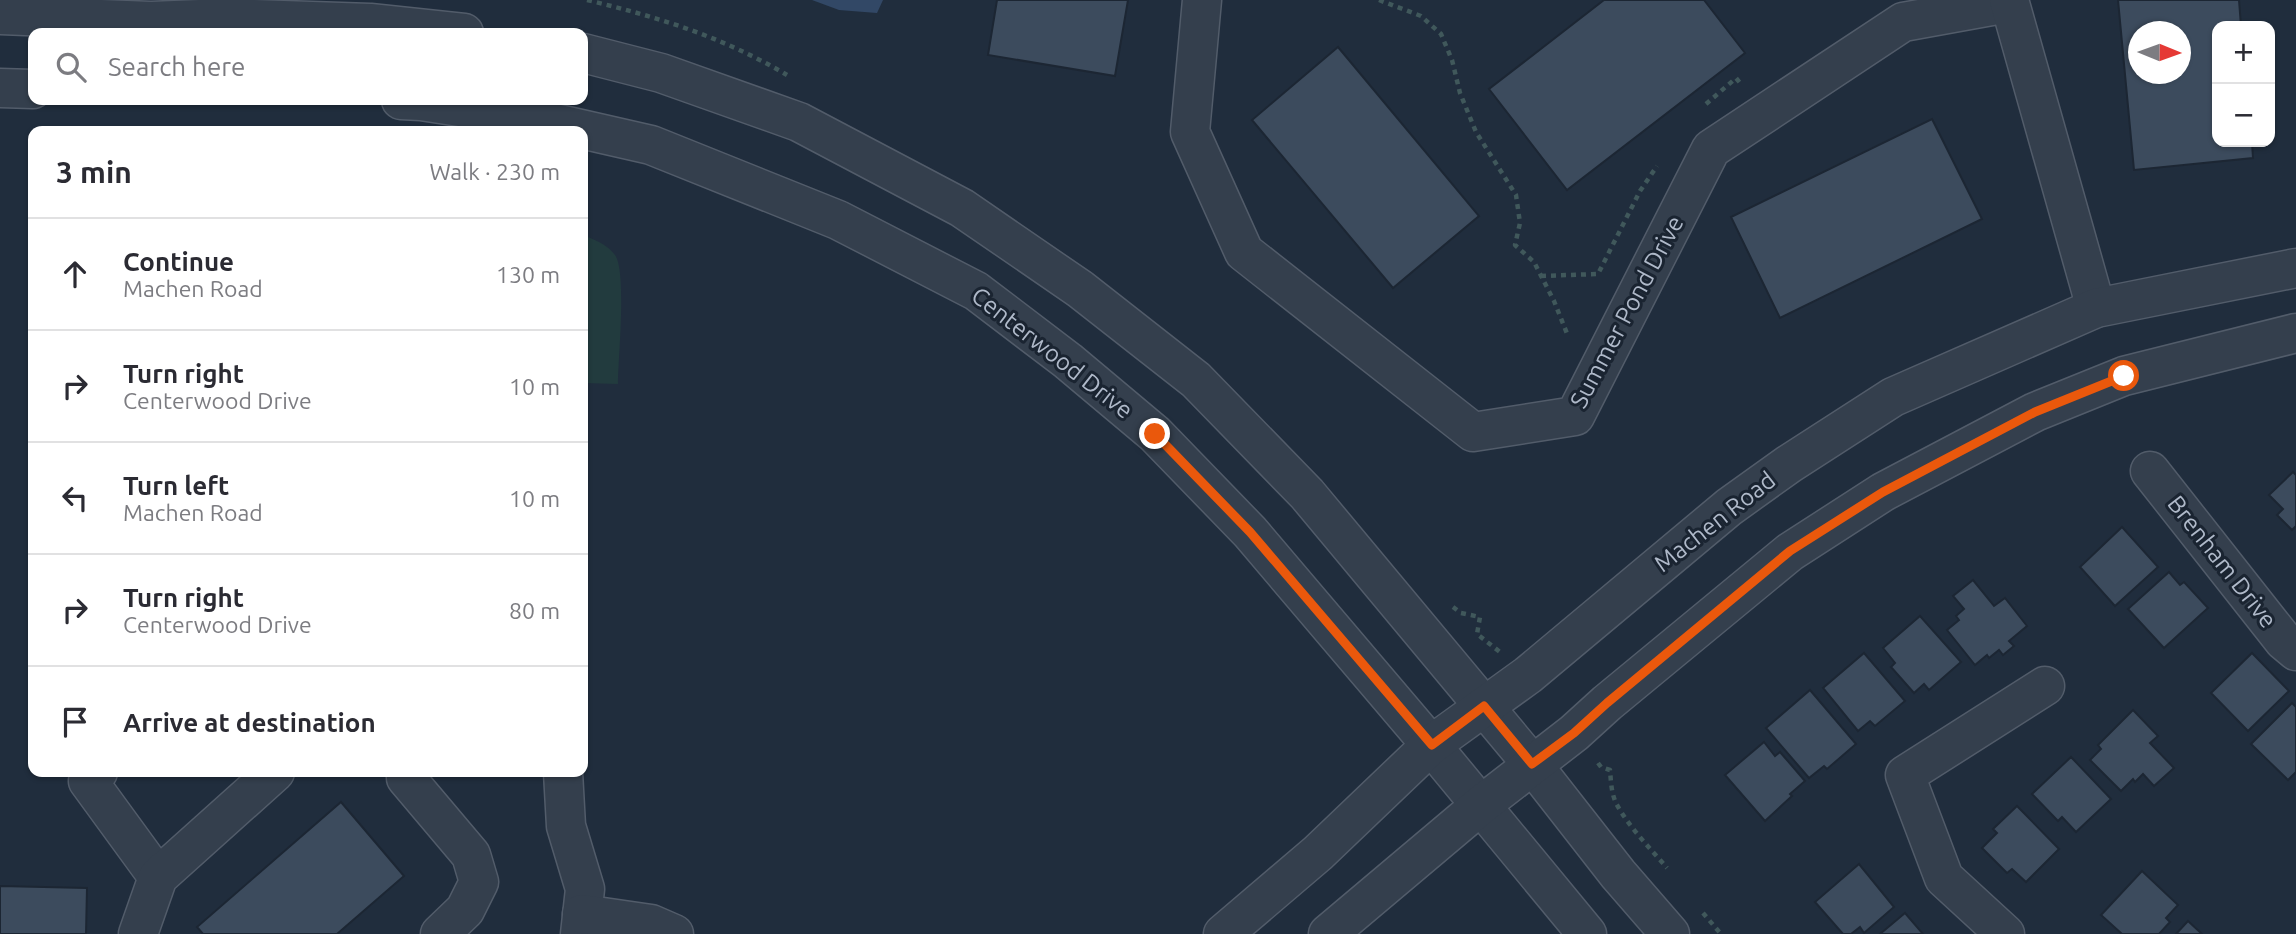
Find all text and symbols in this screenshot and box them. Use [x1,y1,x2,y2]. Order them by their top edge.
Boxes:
north arrow [2128,21,2191,84]
map controls [2212,21,2275,147]
button: + [2212,21,2275,84]
search box [28,28,588,105]
icon: search [52,48,90,86]
text: Search here [108,52,245,81]
button: − [2212,84,2275,147]
text: 3 min [56,155,132,189]
text: Walk · 230 m [429,159,560,184]
street label: Summer Pond Drive [1564,211,1689,412]
text: Continue [123,247,234,276]
icon: ahead [56,255,94,293]
text: 130 m [496,262,560,287]
text: Machen Road [123,276,263,301]
street label: Centerwood Drive [966,281,1138,424]
text: Turn right [123,359,244,388]
route start [2108,360,2139,391]
icon: right [56,367,94,405]
text: 10 m [509,374,560,399]
text: Centerwood Drive [123,388,312,413]
route end [1139,418,1170,449]
street label: Machen Road [1649,466,1780,577]
text: Turn left [123,471,229,500]
icon: left [56,479,94,517]
text: 10 m [509,486,560,511]
street label: Brenham Drive [2162,490,2282,633]
text: Machen Road [123,500,263,525]
text: Turn right [123,583,244,612]
icon: right [56,591,94,629]
text: 80 m [509,598,560,623]
text: Centerwood Drive [123,612,312,637]
icon: arrive [56,703,94,741]
text: Arrive at destination [123,708,376,737]

